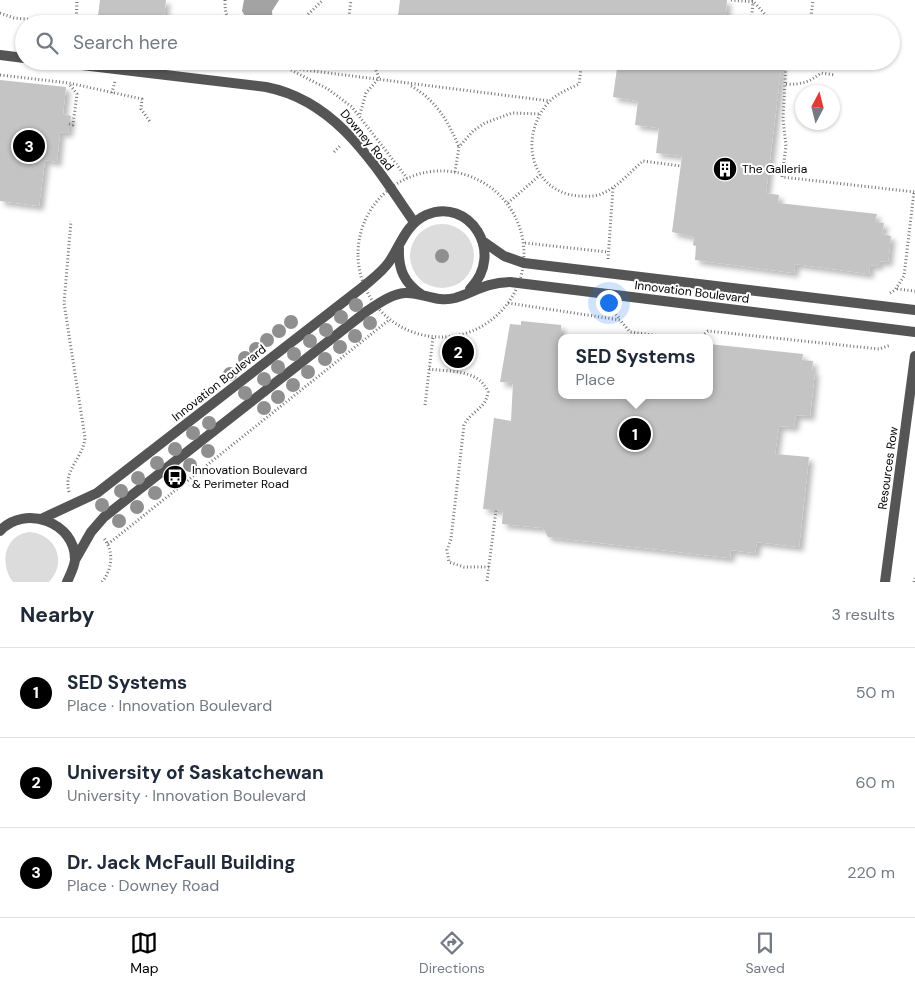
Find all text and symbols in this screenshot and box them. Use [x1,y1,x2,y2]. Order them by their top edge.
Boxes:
search box [15,15,900,70]
icon: search [33,29,61,57]
text: Search here [73,30,178,55]
north arrow [795,85,840,130]
street label: Downey Road [337,106,397,174]
pin: 3 [13,127,45,165]
building icon: The Galleria [712,156,738,182]
place label: The Galleria [742,161,807,177]
street label: Innovation Boulevard [634,277,750,307]
your location [596,290,622,316]
pin: 2 [442,333,474,371]
popup [558,334,713,399]
street label: Innovation Boulevard [169,341,269,425]
text: SED Systems [575,344,696,369]
text: Place [575,369,615,390]
pin: 1 [619,415,651,453]
street label: Resources Row [874,426,902,510]
place label: Innovation Boulevard & Perimeter Road [192,462,307,492]
bus stop icon: Innovation Boulevard & Perimeter Road [162,464,188,490]
text: Nearby [20,601,94,629]
text: 3 results [832,604,895,625]
text: SED Systems [67,670,187,695]
text: 1 [33,682,39,703]
text: 50 m [856,682,895,703]
text: Place · Innovation Boulevard [67,695,272,716]
text: University of Saskatchewan [67,760,324,785]
text: 2 [31,772,41,793]
text: 60 m [855,772,895,793]
text: University · Innovation Boulevard [67,785,306,806]
text: Dr. Jack McFaull Building [67,850,295,875]
text: 3 [31,862,41,883]
text: 220 m [847,862,895,883]
text: Place · Downey Road [67,875,219,896]
tab: Map [130,929,158,977]
tab: Directions [419,929,485,977]
tab: Saved [745,929,785,977]

